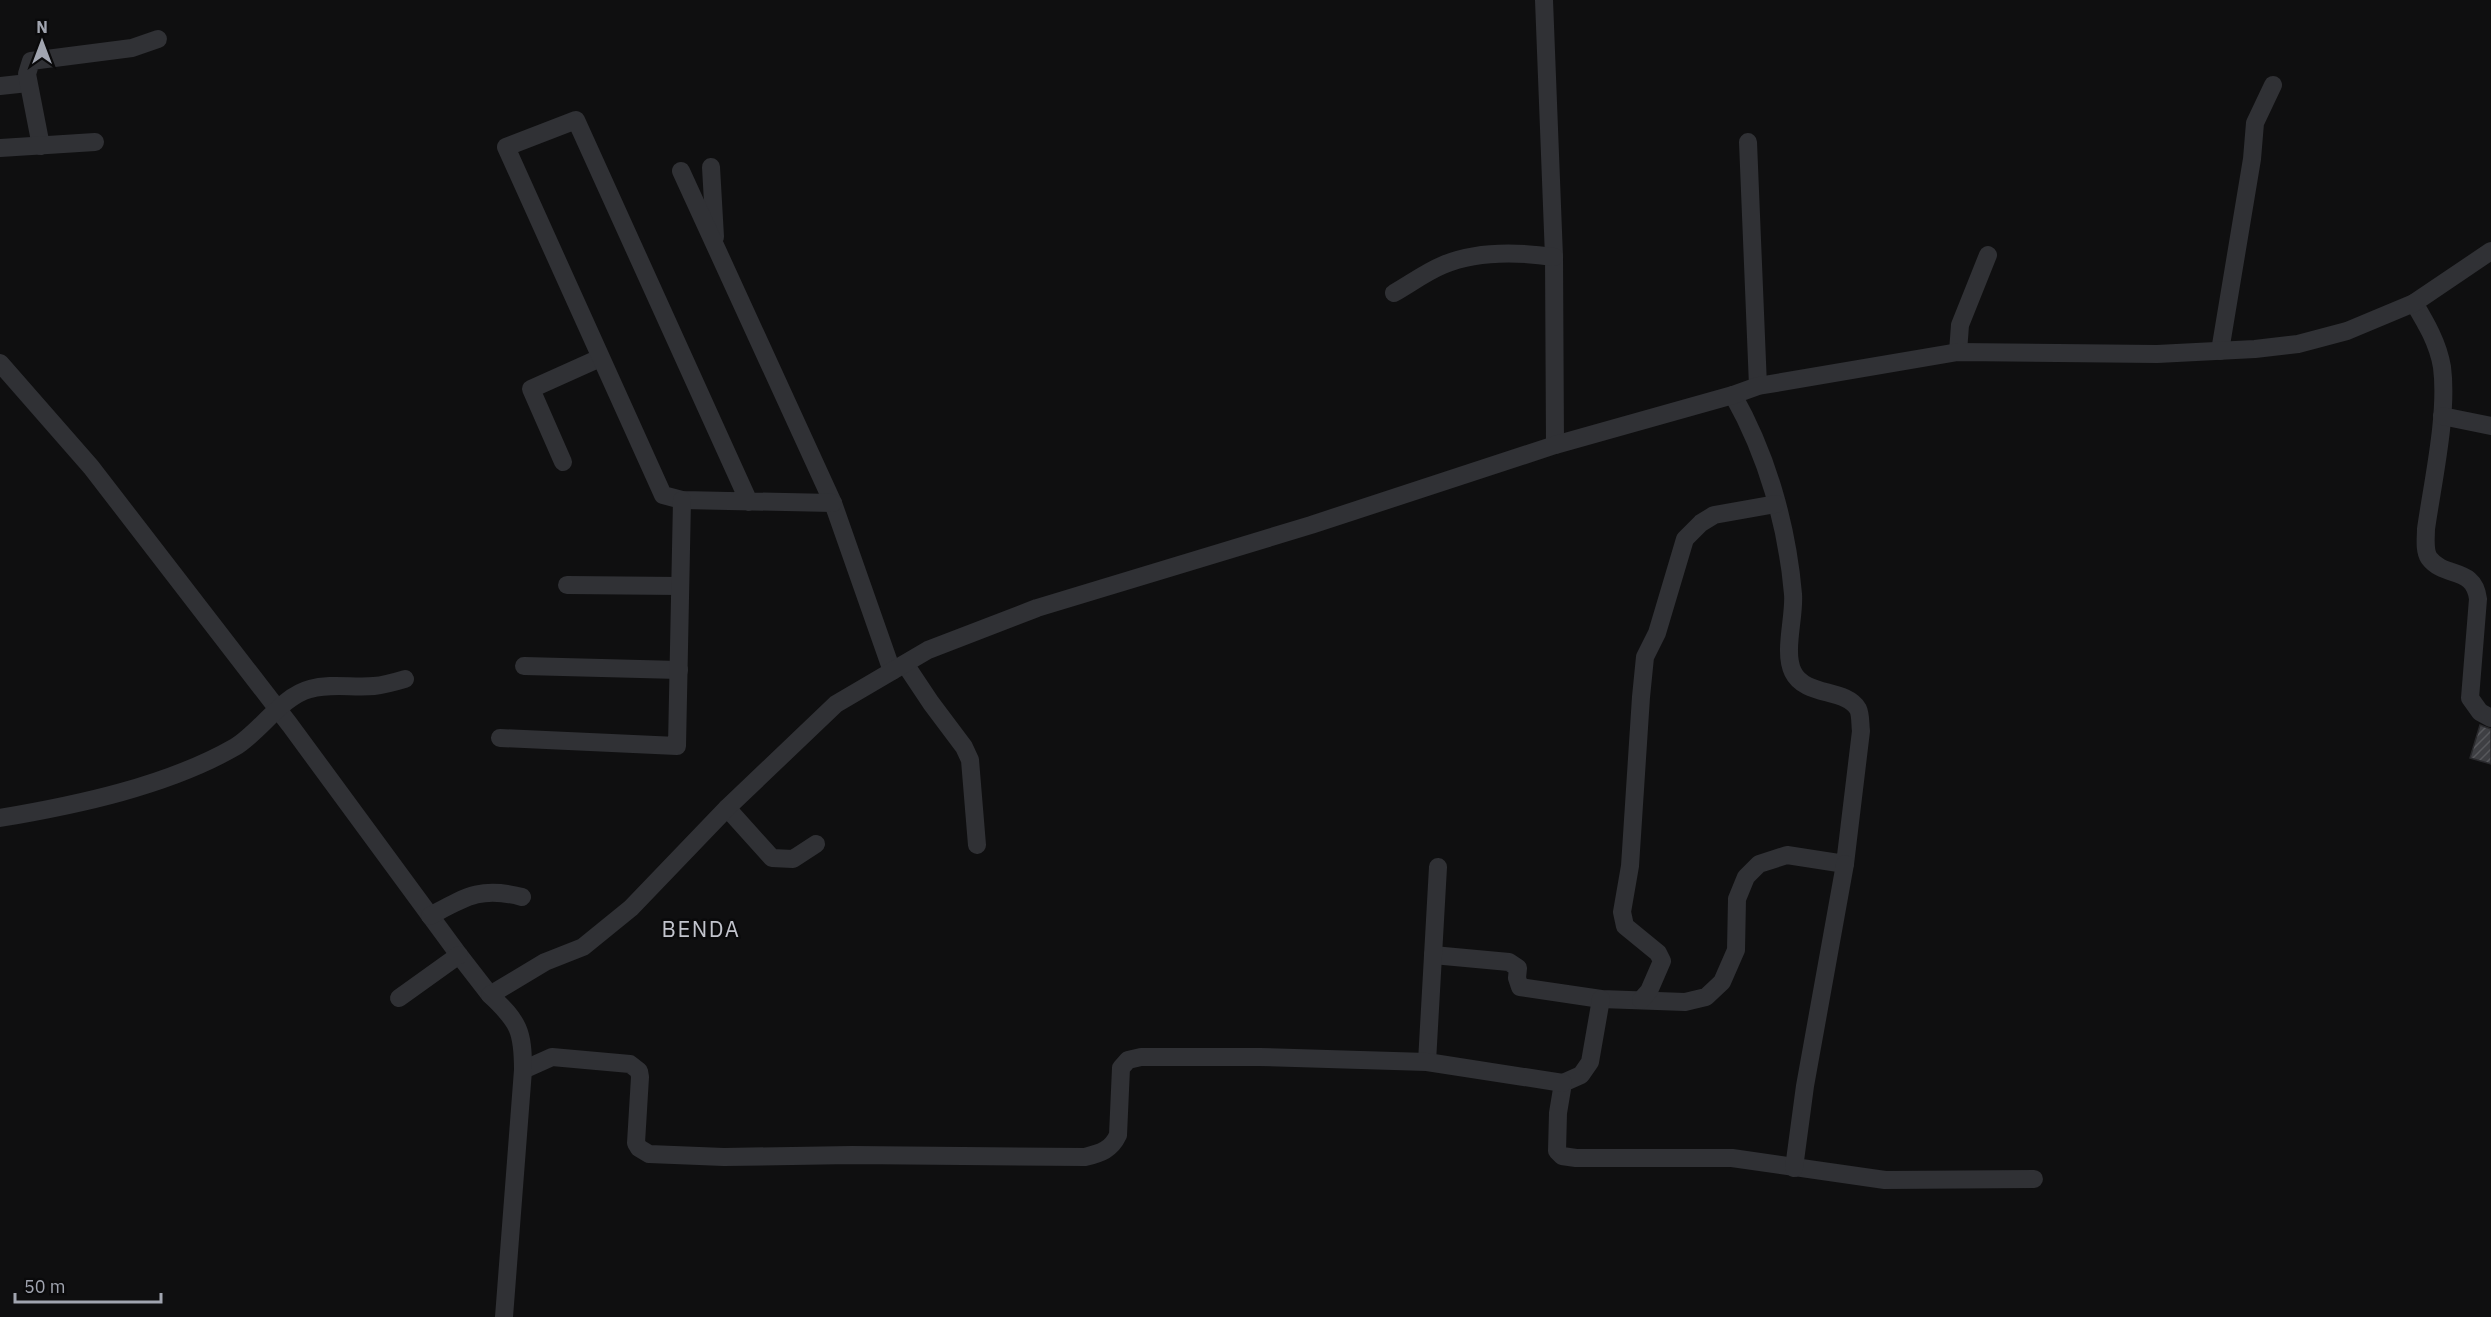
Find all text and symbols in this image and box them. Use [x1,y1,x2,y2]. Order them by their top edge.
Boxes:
north arrow [12,12,72,72]
text: N [36,17,48,37]
district label: BENDA [662,914,740,943]
scale bar [15,1266,160,1304]
text: 50 m [24,1275,66,1298]

